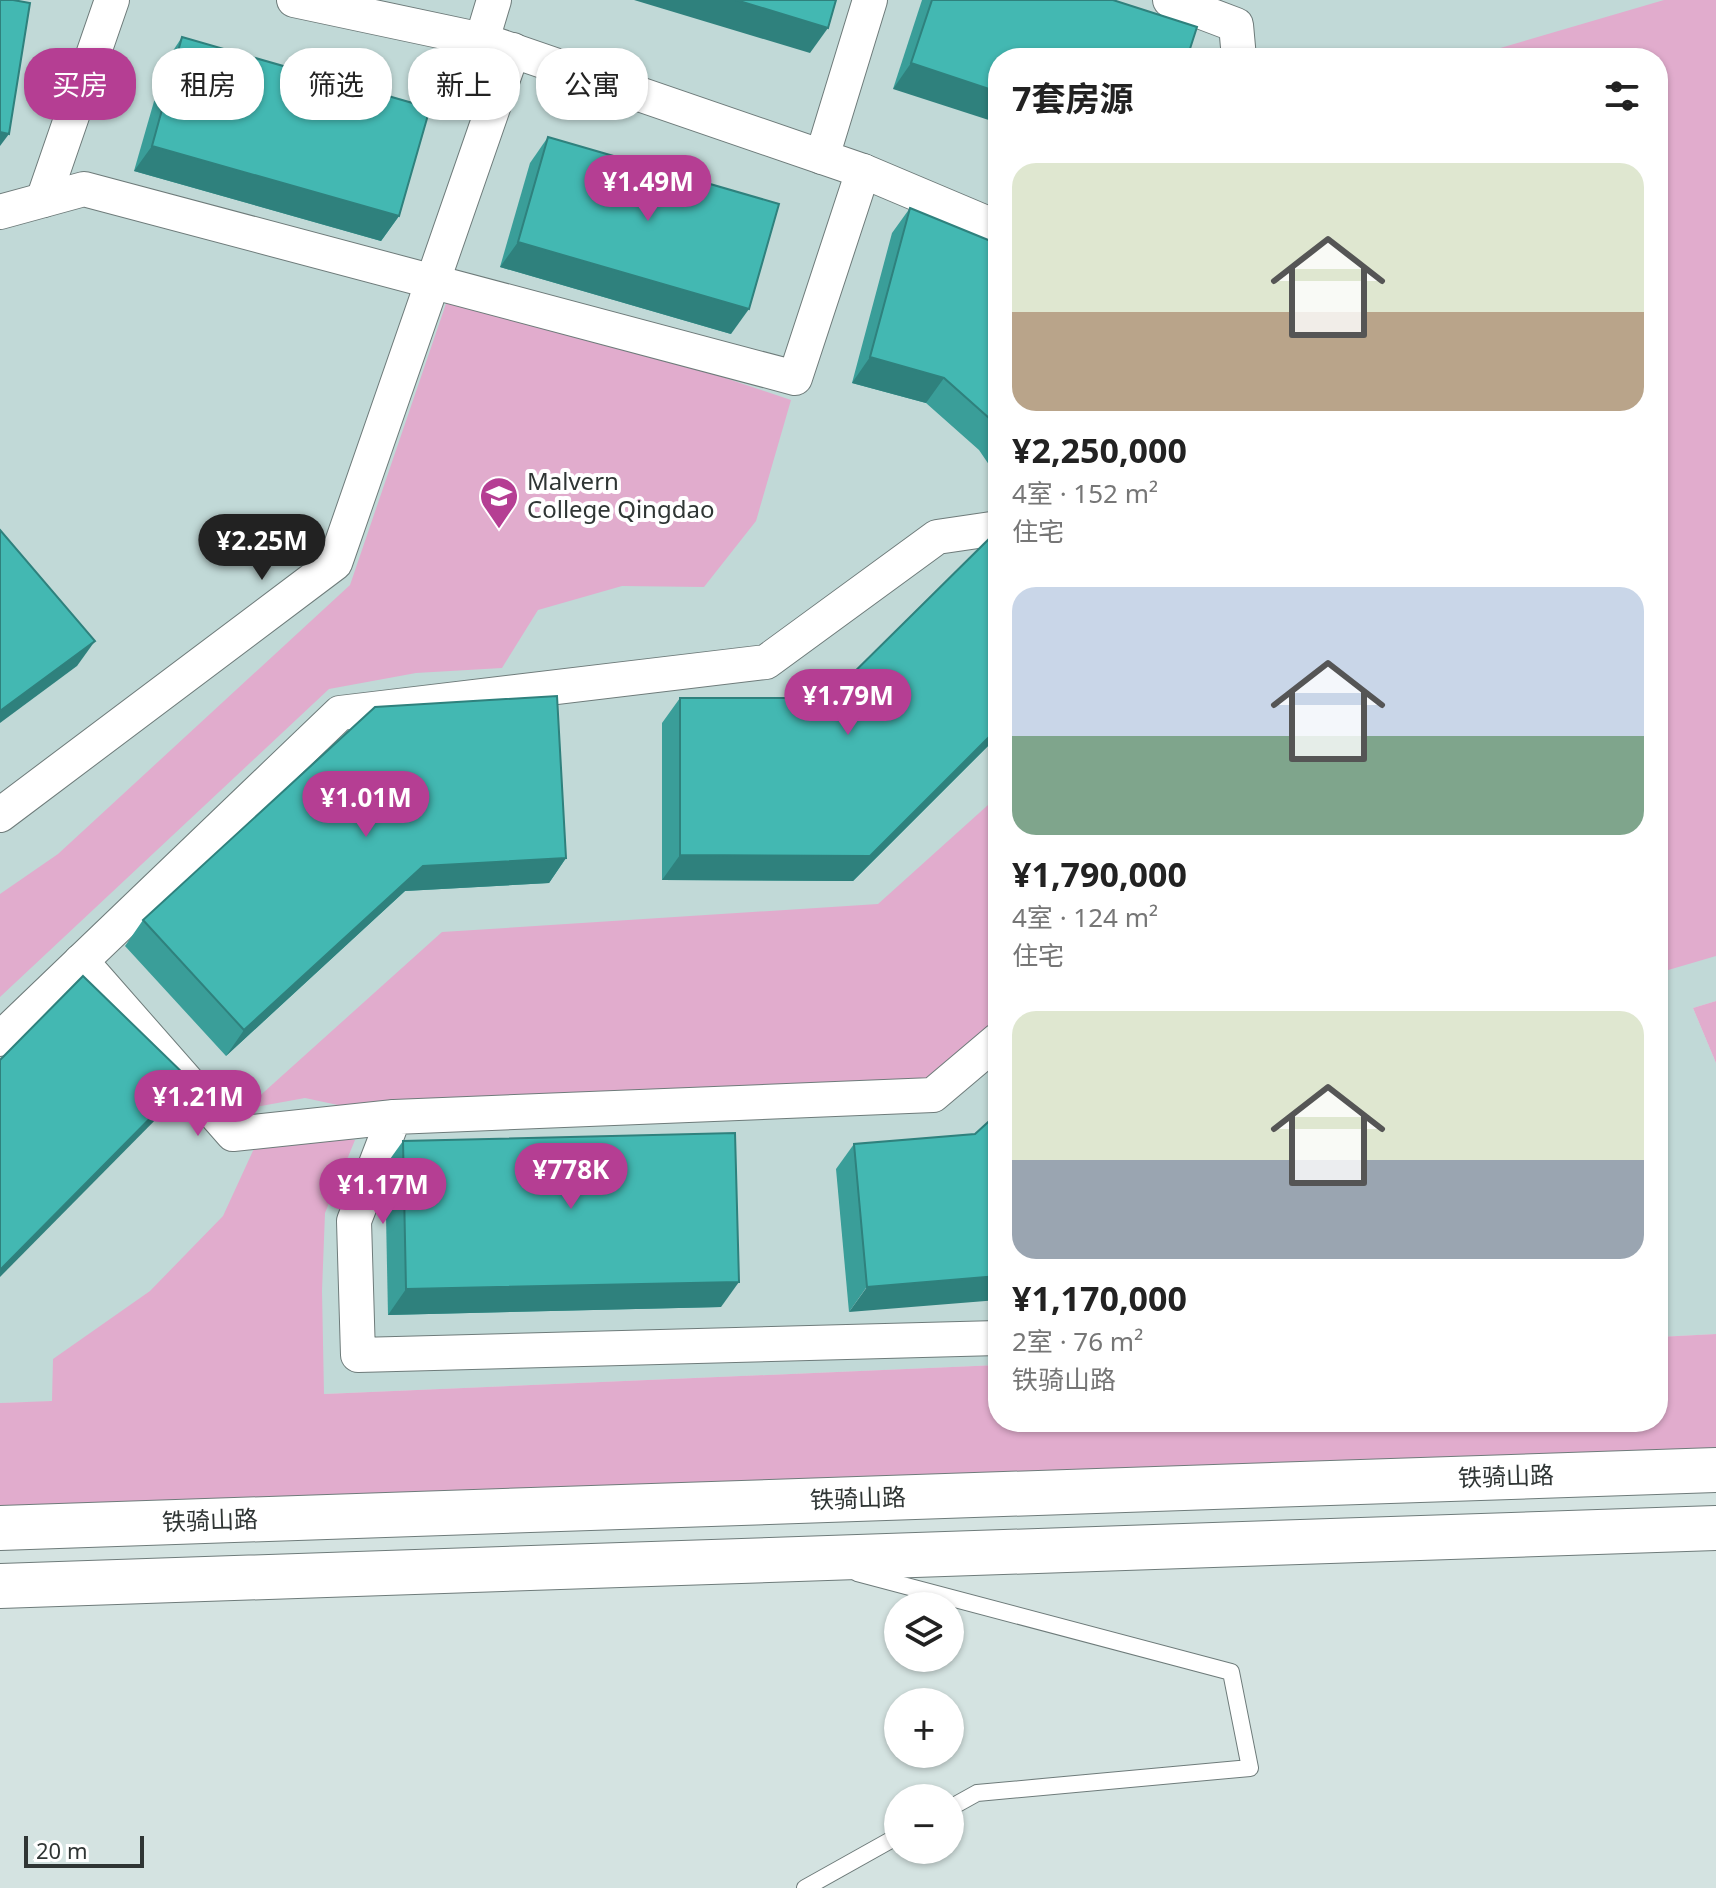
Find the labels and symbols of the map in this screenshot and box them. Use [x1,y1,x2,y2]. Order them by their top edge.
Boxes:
pin: ¥1.49M [583,155,713,223]
place label: Malvern College Qingdao [527,464,714,525]
school or university icon: Malvern College Qingdao [478,475,520,530]
pin: ¥2.25M [197,514,327,582]
pin: ¥1.79M [783,669,913,737]
pin: ¥1.01M [301,771,431,839]
pin: ¥1.21M [133,1070,263,1138]
pin: ¥778K [515,1143,627,1211]
pin: ¥1.17M [318,1158,448,1226]
street label: 铁骑山路 [1457,1457,1554,1494]
street label: 铁骑山路 [809,1479,906,1516]
street label: 铁骑山路 [161,1501,258,1538]
scale bar [24,1832,144,1868]

